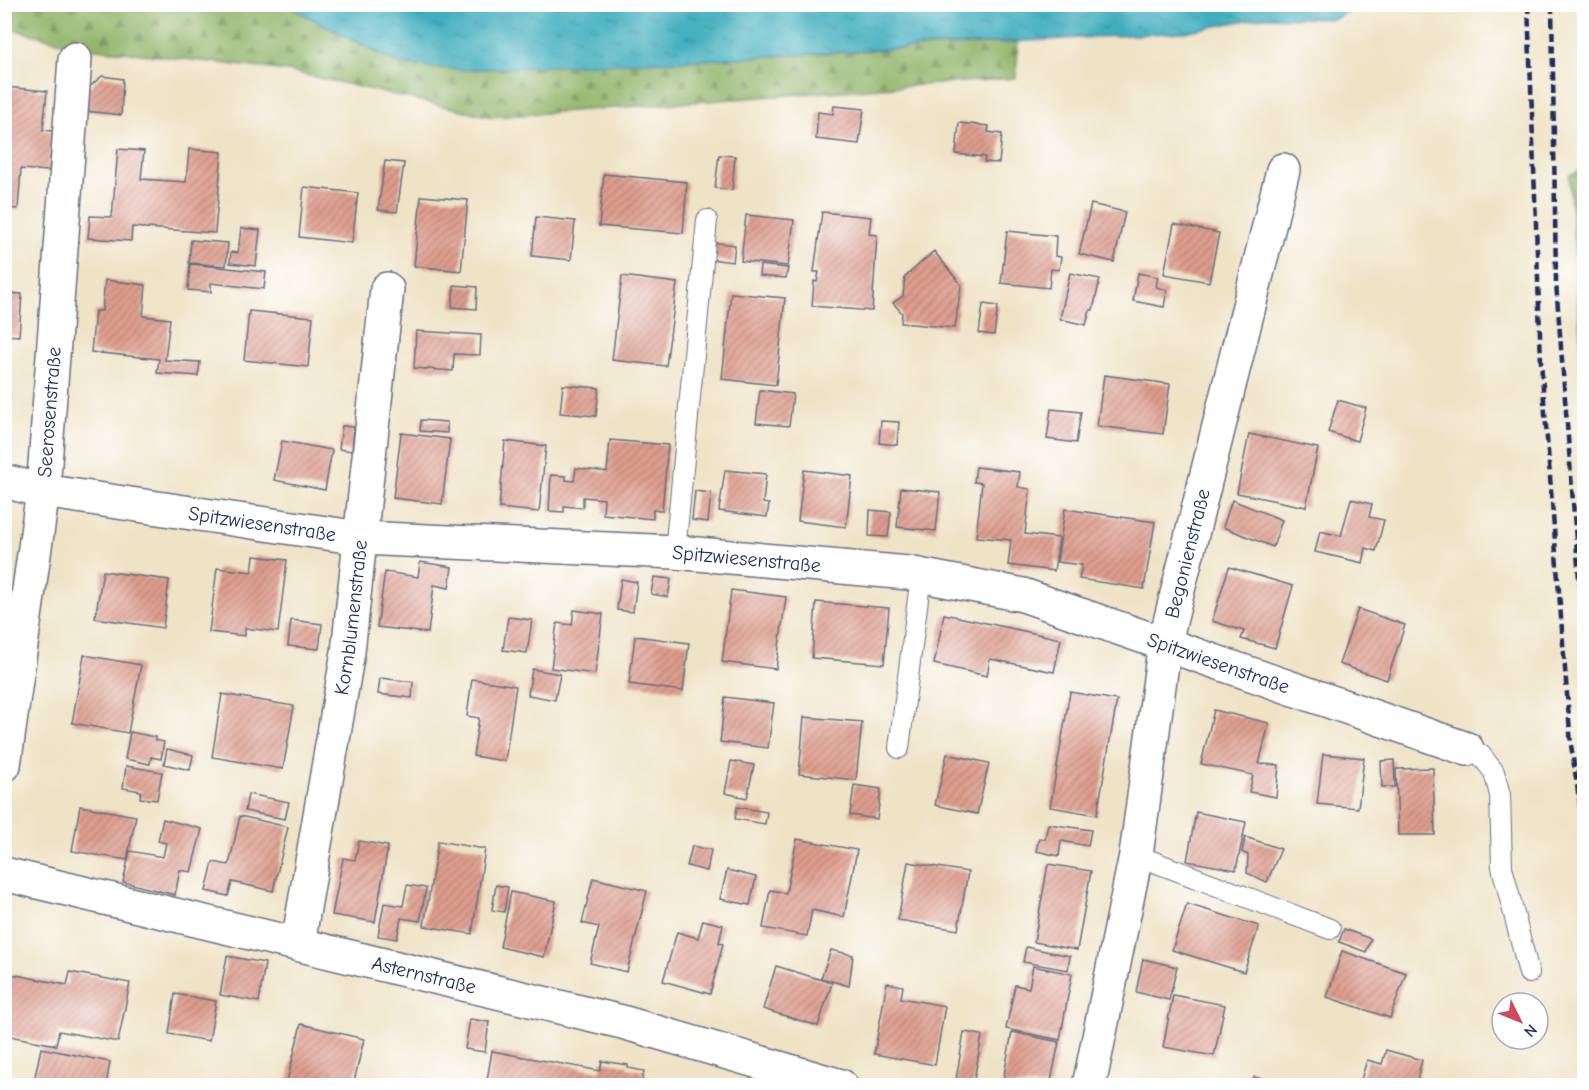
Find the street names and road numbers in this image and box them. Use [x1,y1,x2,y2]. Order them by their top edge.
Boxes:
street label: Seerosenstraße [33,346,66,478]
street label: Begonienstraße [1160,486,1215,621]
street label: Spitzwiesenstraße [187,502,338,546]
street label: Kornblumenstraße [330,539,372,697]
street label: Spitzwiesenstraße [671,541,822,577]
street label: Spitzwiesenstraße [1144,628,1293,699]
street label: Asternstraße [369,951,479,999]

